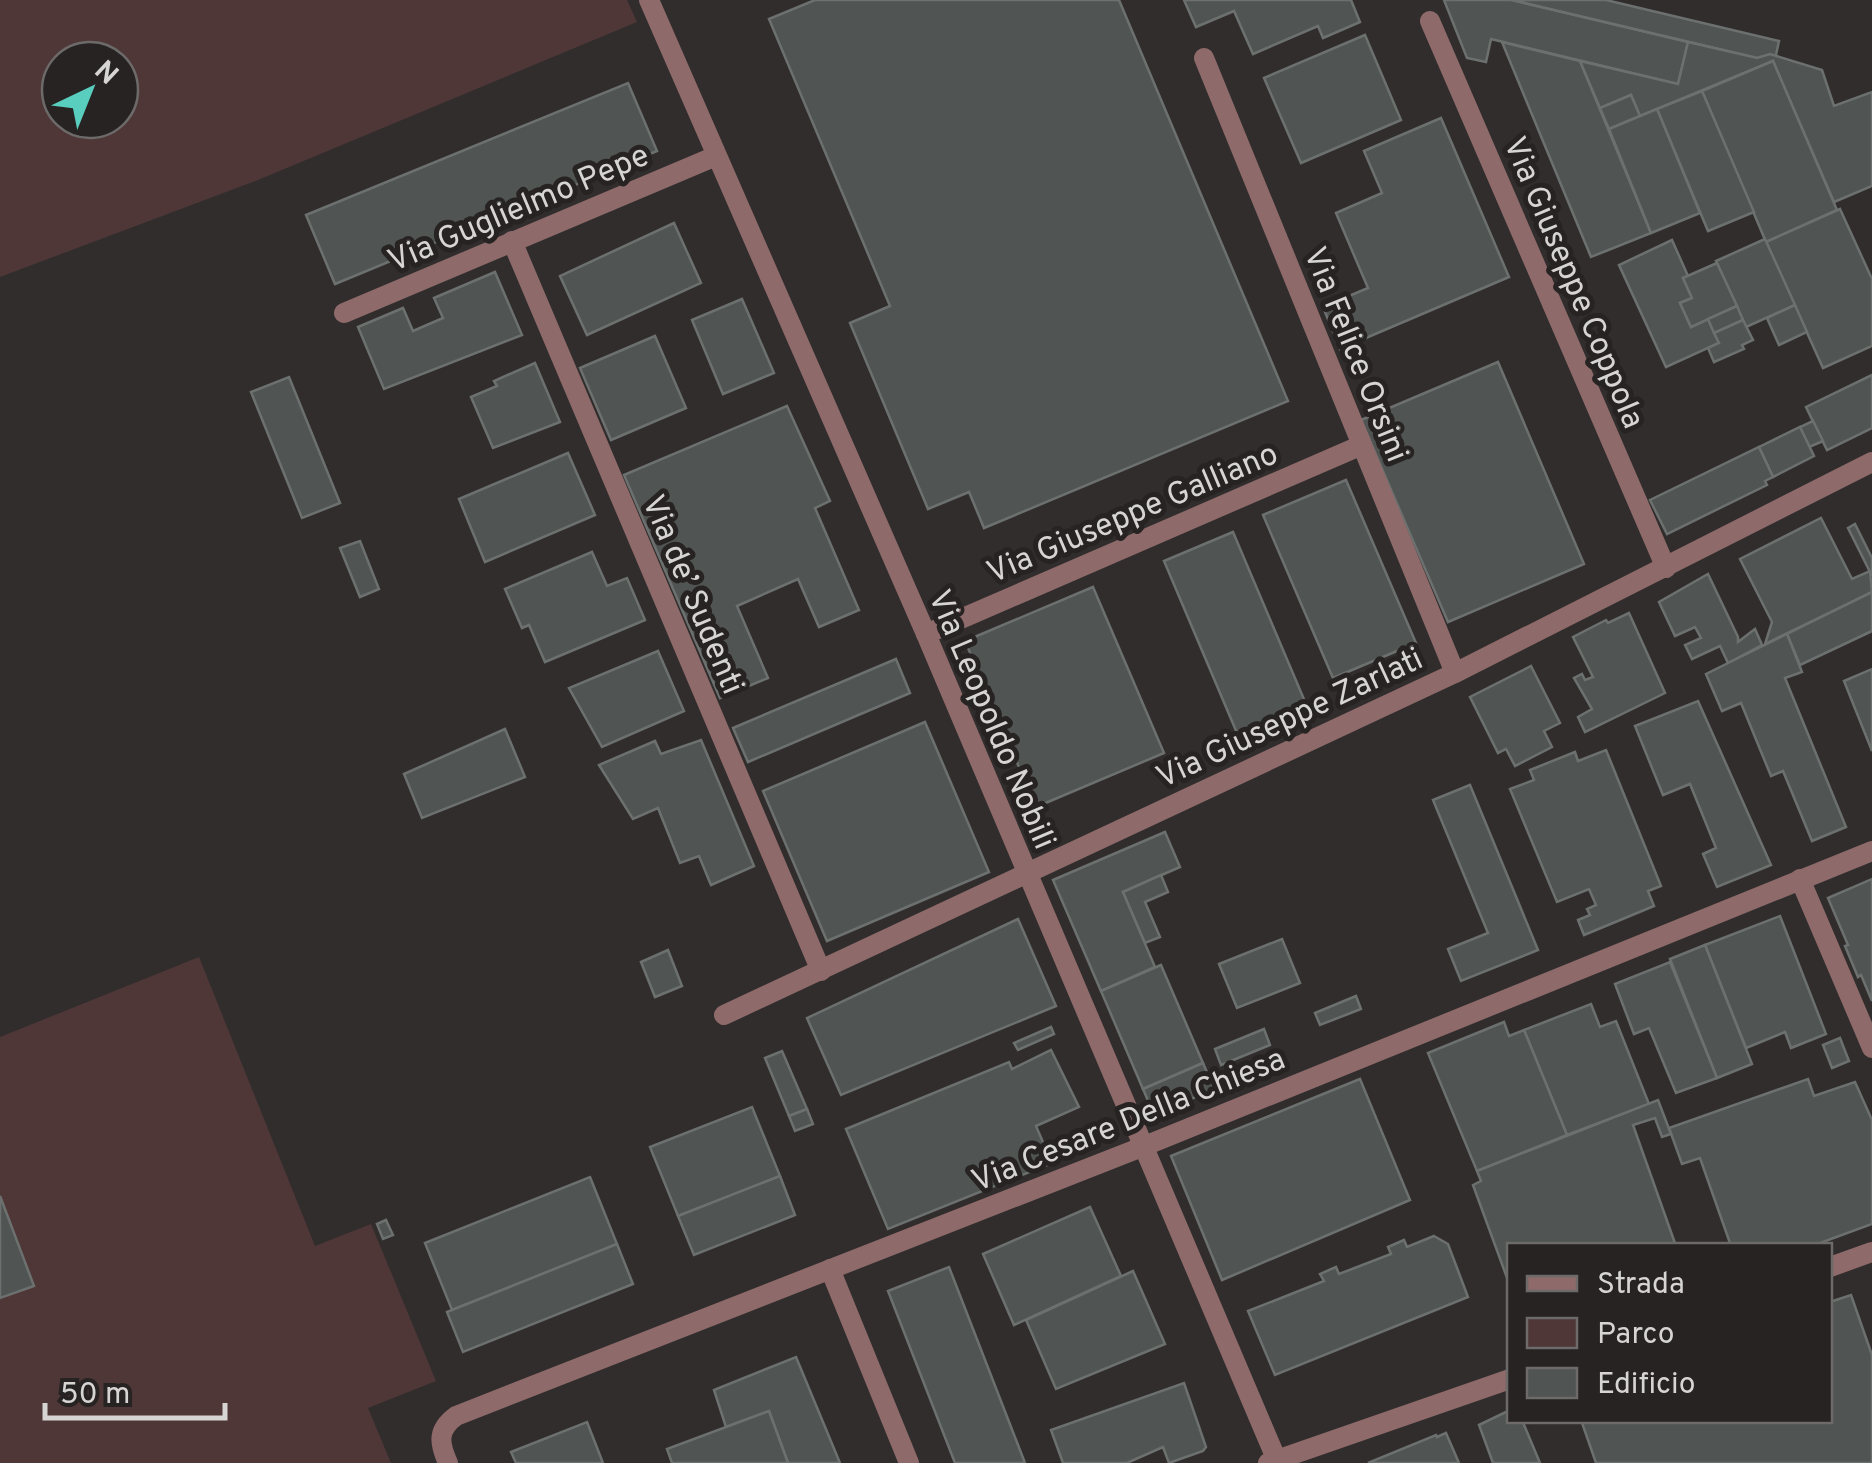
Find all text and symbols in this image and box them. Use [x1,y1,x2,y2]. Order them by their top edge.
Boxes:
north arrow [40,40,140,140]
text: N [85,54,125,94]
street label: Via Giuseppe Coppola [1493,131,1652,435]
street label: Via Guglielmo Pepe [383,137,656,283]
street label: Via Felice Orsini [1293,242,1416,468]
street label: Via Giuseppe Galliano [982,435,1285,594]
street label: Via de’ Sudenti [631,489,751,701]
street label: Via Leopoldo Nobili [917,584,1063,856]
street label: Via Giuseppe Zarlati [1151,640,1430,799]
street label: Via Cesare Della Chiesa [967,1041,1292,1203]
legend [1507,1243,1832,1423]
text: Strada [1597,1267,1685,1304]
text: Parco [1597,1317,1674,1354]
scale bar [45,1358,225,1420]
text: Edificio [1597,1367,1695,1404]
text: 50 m [60,1377,130,1414]

